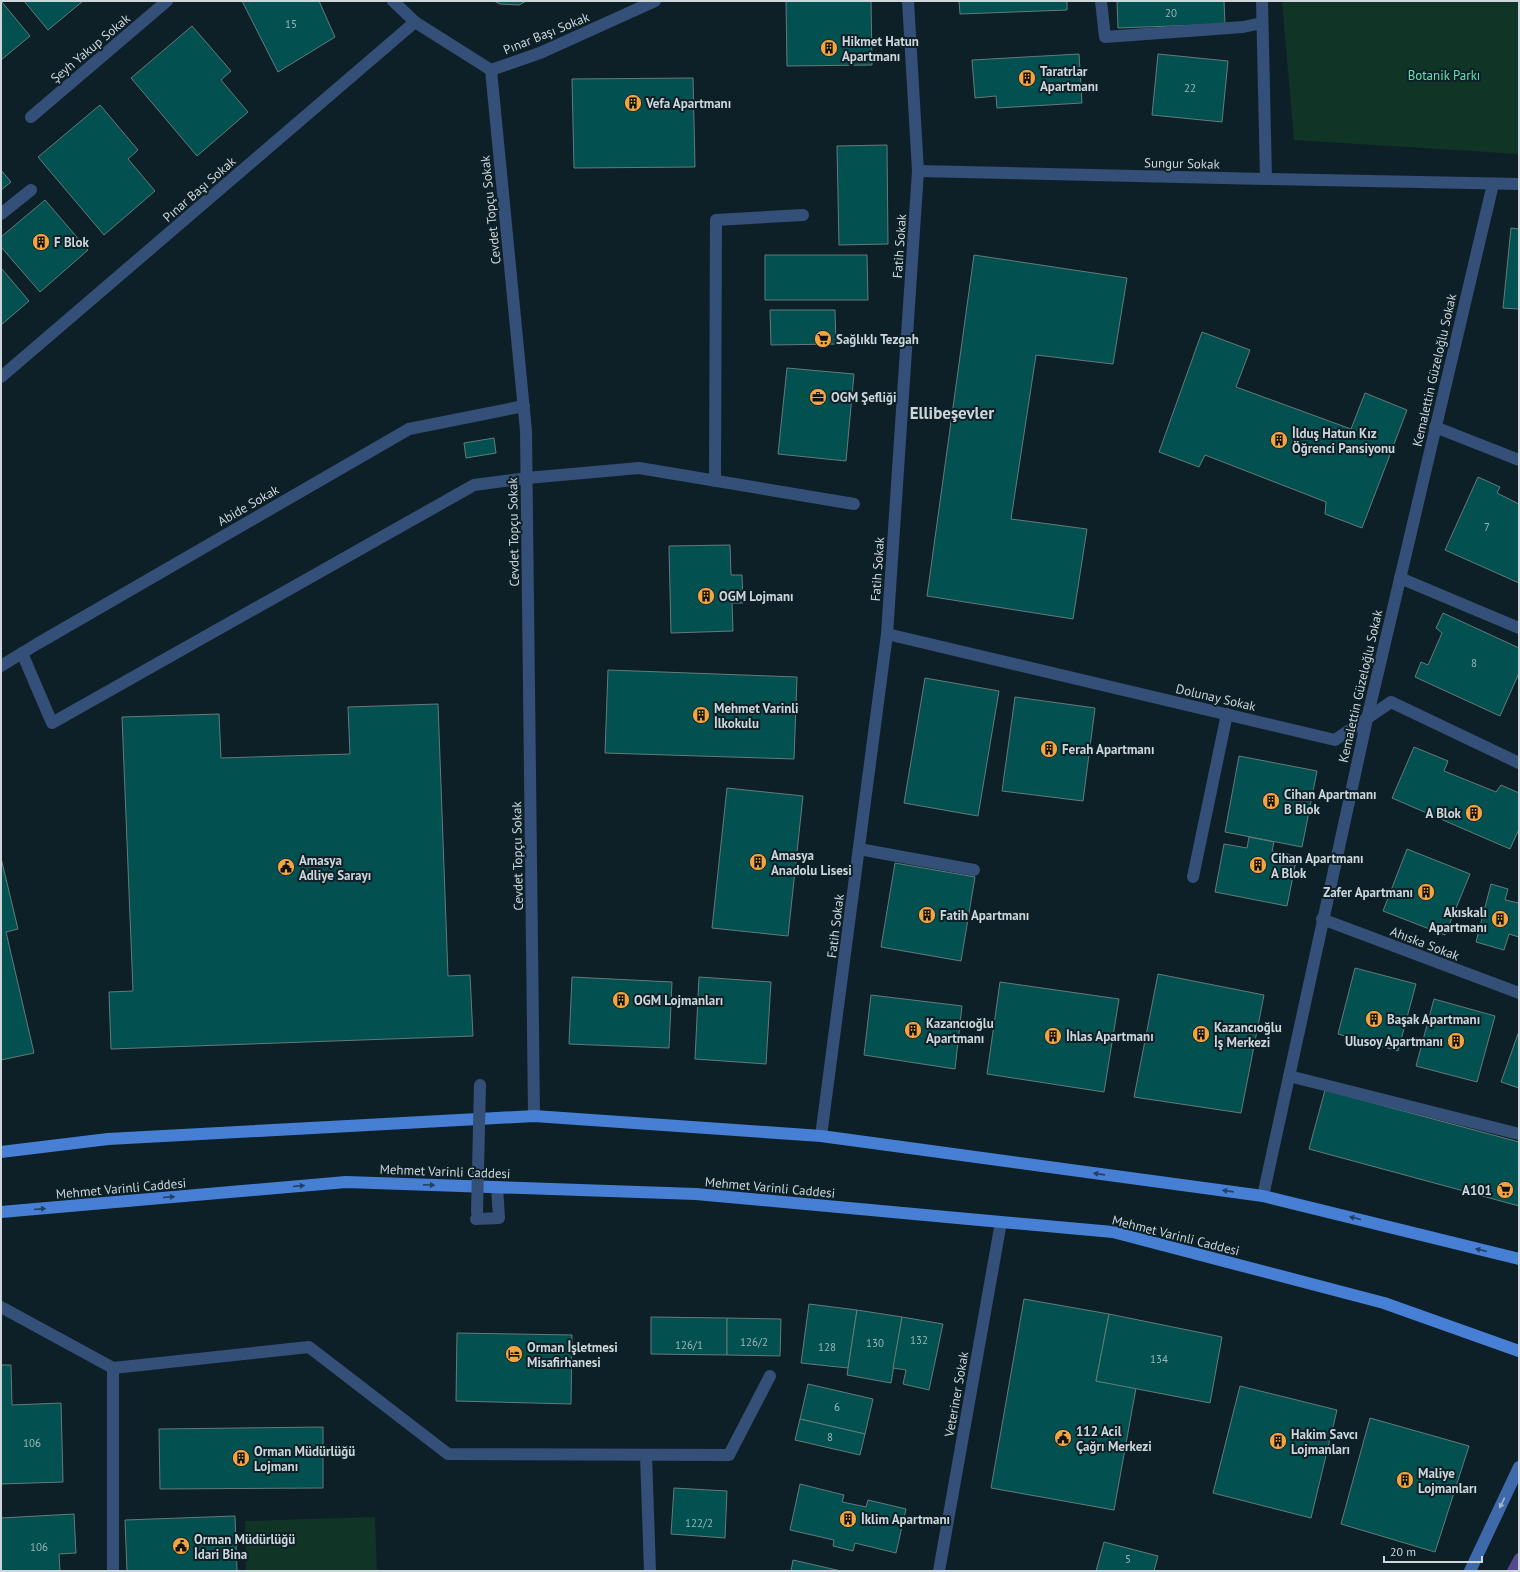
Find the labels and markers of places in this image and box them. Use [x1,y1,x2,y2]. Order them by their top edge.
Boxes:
place label: Hikmet Hatun Apartmanı [842,33,919,65]
building icon: Hikmet Hatun Apartmanı [819,38,839,58]
place label: Taratrlar Apartmanı [1040,63,1098,95]
building icon: Taratrlar Apartmanı [1017,68,1037,88]
building icon: Vefa Apartmanı [623,93,643,113]
place label: Vefa Apartmanı [645,95,731,112]
building icon: F Blok [31,232,51,252]
place label: F Blok [54,234,89,251]
supermarket icon: Sağlıklı Tezgah [813,329,833,349]
place label: Sağlıklı Tezgah [836,331,919,348]
office icon: OGM Şefliği [808,387,828,407]
place label: OGM Şefliği [831,389,896,406]
place label: İlduş Hatun Kız Öğrenci Pansiyonu [1292,425,1395,457]
building icon: İlduş Hatun Kız Öğrenci Pansiyonu [1269,430,1289,450]
building icon: OGM Lojmanı [696,586,716,606]
place label: OGM Lojmanı [719,588,794,605]
place label: Mehmet Varinli İlkokulu [714,700,799,732]
building icon: Mehmet Varinli İlkokulu [691,705,711,725]
building icon: Ferah Apartmanı [1039,739,1059,759]
place label: Ferah Apartmanı [1062,741,1154,758]
place label: Cihan Apartmanı B Blok [1284,786,1376,818]
building icon: Cihan Apartmanı B Blok [1261,791,1281,811]
building icon: A Blok [1464,803,1484,823]
place label: A Blok [1426,805,1462,822]
place label: Amasya Anadolu Lisesi [771,847,852,879]
place label: Cihan Apartmanı A Blok [1271,850,1363,882]
place label: Amasya Adliye Sarayı [299,852,371,884]
building icon: Amasya Anadolu Lisesi [748,852,768,872]
building icon: Cihan Apartmanı A Blok [1248,855,1268,875]
public building icon: Amasya Adliye Sarayı [276,857,296,877]
building icon: Zafer Apartmanı [1416,882,1436,902]
place label: Zafer Apartmanı [1323,884,1413,901]
place label: Akıskalı Apartmanı [1429,904,1487,936]
building icon: Fatih Apartmanı [917,905,937,925]
place label: Fatih Apartmanı [940,907,1029,924]
building icon: Akıskalı Apartmanı [1490,909,1510,929]
building icon: OGM Lojmanları [611,990,631,1010]
place label: OGM Lojmanları [634,992,723,1009]
building icon: Başak Apartmanı [1364,1009,1384,1029]
place label: Başak Apartmanı [1387,1011,1480,1028]
place label: Kazancıoğlu Apartmanı [926,1015,994,1047]
place label: Kazancıoğlu İş Merkezi [1214,1019,1282,1051]
building icon: Kazancıoğlu Apartmanı [903,1020,923,1040]
building icon: Kazancıoğlu İş Merkezi [1191,1024,1211,1044]
building icon: İhlas Apartmanı [1043,1026,1063,1046]
place label: İhlas Apartmanı [1066,1028,1154,1045]
building icon: Ulusoy Apartmanı [1446,1031,1466,1051]
place label: Ulusoy Apartmanı [1345,1033,1443,1050]
supermarket icon: A101 [1495,1180,1515,1200]
place label: A101 [1462,1182,1492,1199]
place label: Orman İşletmesi Misafirhanesi [527,1339,618,1371]
hotel icon: Orman İşletmesi Misafirhanesi [504,1344,524,1364]
place label: 112 Acil Çağrı Merkezi [1076,1423,1152,1455]
place label: Hakim Savcı Lojmanları [1291,1426,1358,1458]
public building icon: 112 Acil Çağrı Merkezi [1053,1428,1073,1448]
building icon: Hakim Savcı Lojmanları [1268,1431,1288,1451]
place label: Orman Müdürlüğü Lojmanı [254,1443,355,1475]
building icon: Orman Müdürlüğü Lojmanı [231,1448,251,1468]
place label: Maliye Lojmanları [1418,1465,1477,1497]
building icon: Maliye Lojmanları [1395,1470,1415,1490]
building icon: İklim Apartmanı [838,1509,858,1529]
place label: İklim Apartmanı [861,1511,950,1528]
place label: Orman Müdürlüğü İdari Bina [194,1531,295,1563]
public building icon: Orman Müdürlüğü İdari Bina [171,1536,191,1556]

